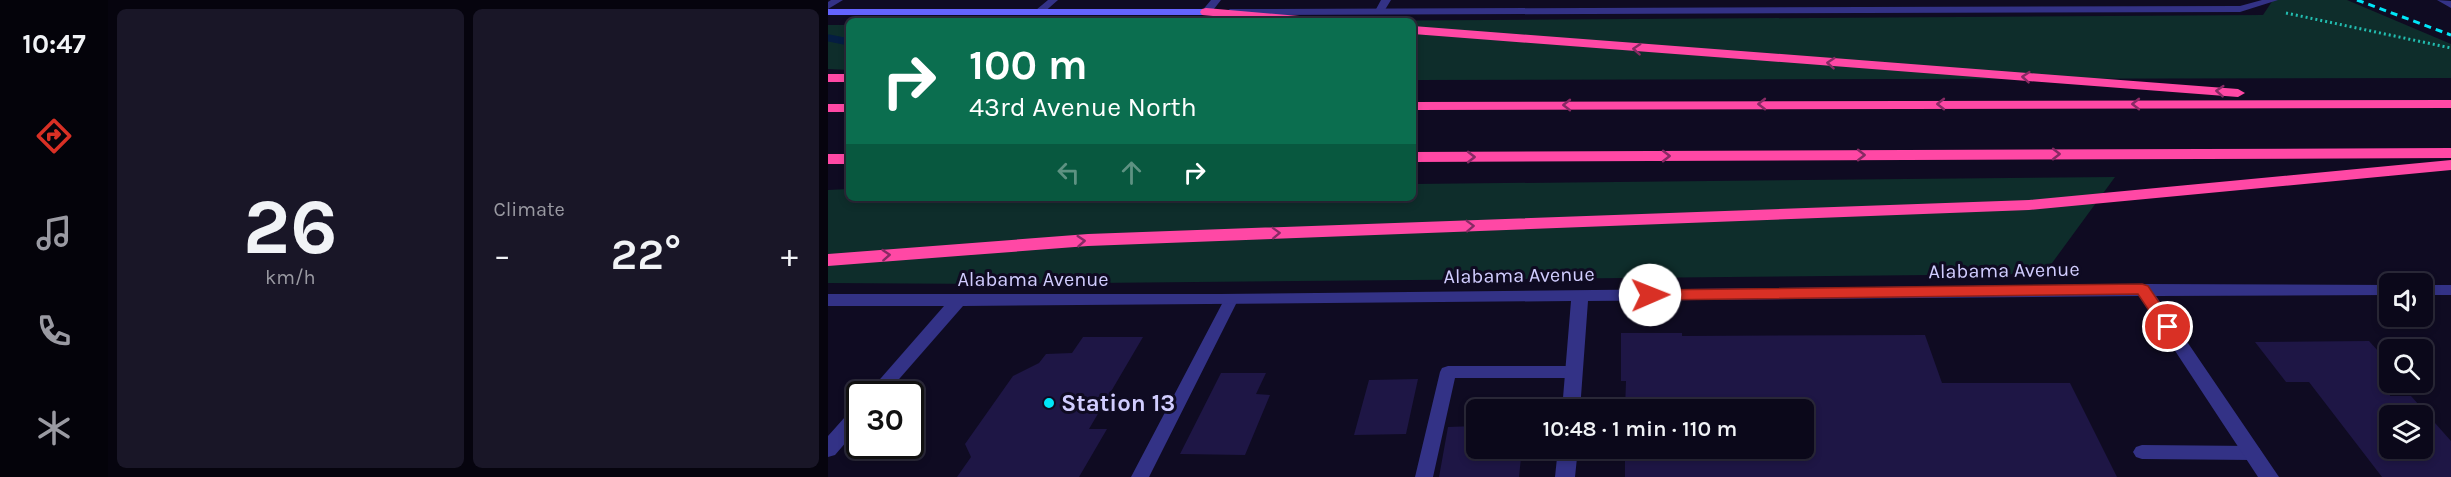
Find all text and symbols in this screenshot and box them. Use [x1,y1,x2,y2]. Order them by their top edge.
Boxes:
text: 10:47 [22,28,86,60]
text: 100 m [969,40,1088,90]
icon: right [870,42,948,120]
one-way arrow [1632,42,1641,55]
one-way arrow [1827,57,1836,70]
one-way arrow [2021,71,2030,84]
one-way arrow [2216,85,2225,98]
text: 43rd Avenue North [969,91,1197,123]
one-way arrow [1758,98,1767,110]
one-way arrow [1936,98,1945,110]
one-way arrow [2131,98,2140,110]
one-way arrow [1563,99,1572,111]
icon: directions [33,115,75,157]
one-way arrow [2052,148,2061,160]
one-way arrow [1857,149,1866,161]
one-way arrow [1662,150,1671,162]
one-way arrow [1467,151,1476,163]
icon: left [1052,156,1085,189]
icon: ahead [1115,156,1148,189]
icon: right [1178,156,1211,189]
text: 26 [243,181,338,273]
text: Climate [494,198,565,221]
icon: music [33,212,75,254]
one-way arrow [1466,219,1475,232]
one-way arrow [1271,227,1280,239]
text: 22° [610,228,681,280]
one-way arrow [1076,234,1085,247]
text: − [494,236,511,274]
text: + [781,236,798,274]
one-way arrow [882,249,891,262]
street label: Alabama Avenue [1928,258,2080,283]
street label: Alabama Avenue [1443,263,1595,288]
position arrow [1618,263,1682,327]
text: km/h [265,266,316,289]
street label: Alabama Avenue [957,268,1109,291]
map controls [2379,273,2433,459]
button: sound [2379,273,2433,327]
pin [2142,301,2193,352]
icon: phone [33,310,75,352]
icon: arrive [2151,310,2184,343]
button: search [2379,339,2433,393]
speed limit sign: 30 [846,381,924,459]
place label: Station 13 [1061,389,1175,417]
marker: Station 13 [1042,396,1056,410]
button: layers [2379,405,2433,459]
icon: climate [33,407,75,449]
text: 10:48 · 1 min · 110 m [1543,416,1737,442]

